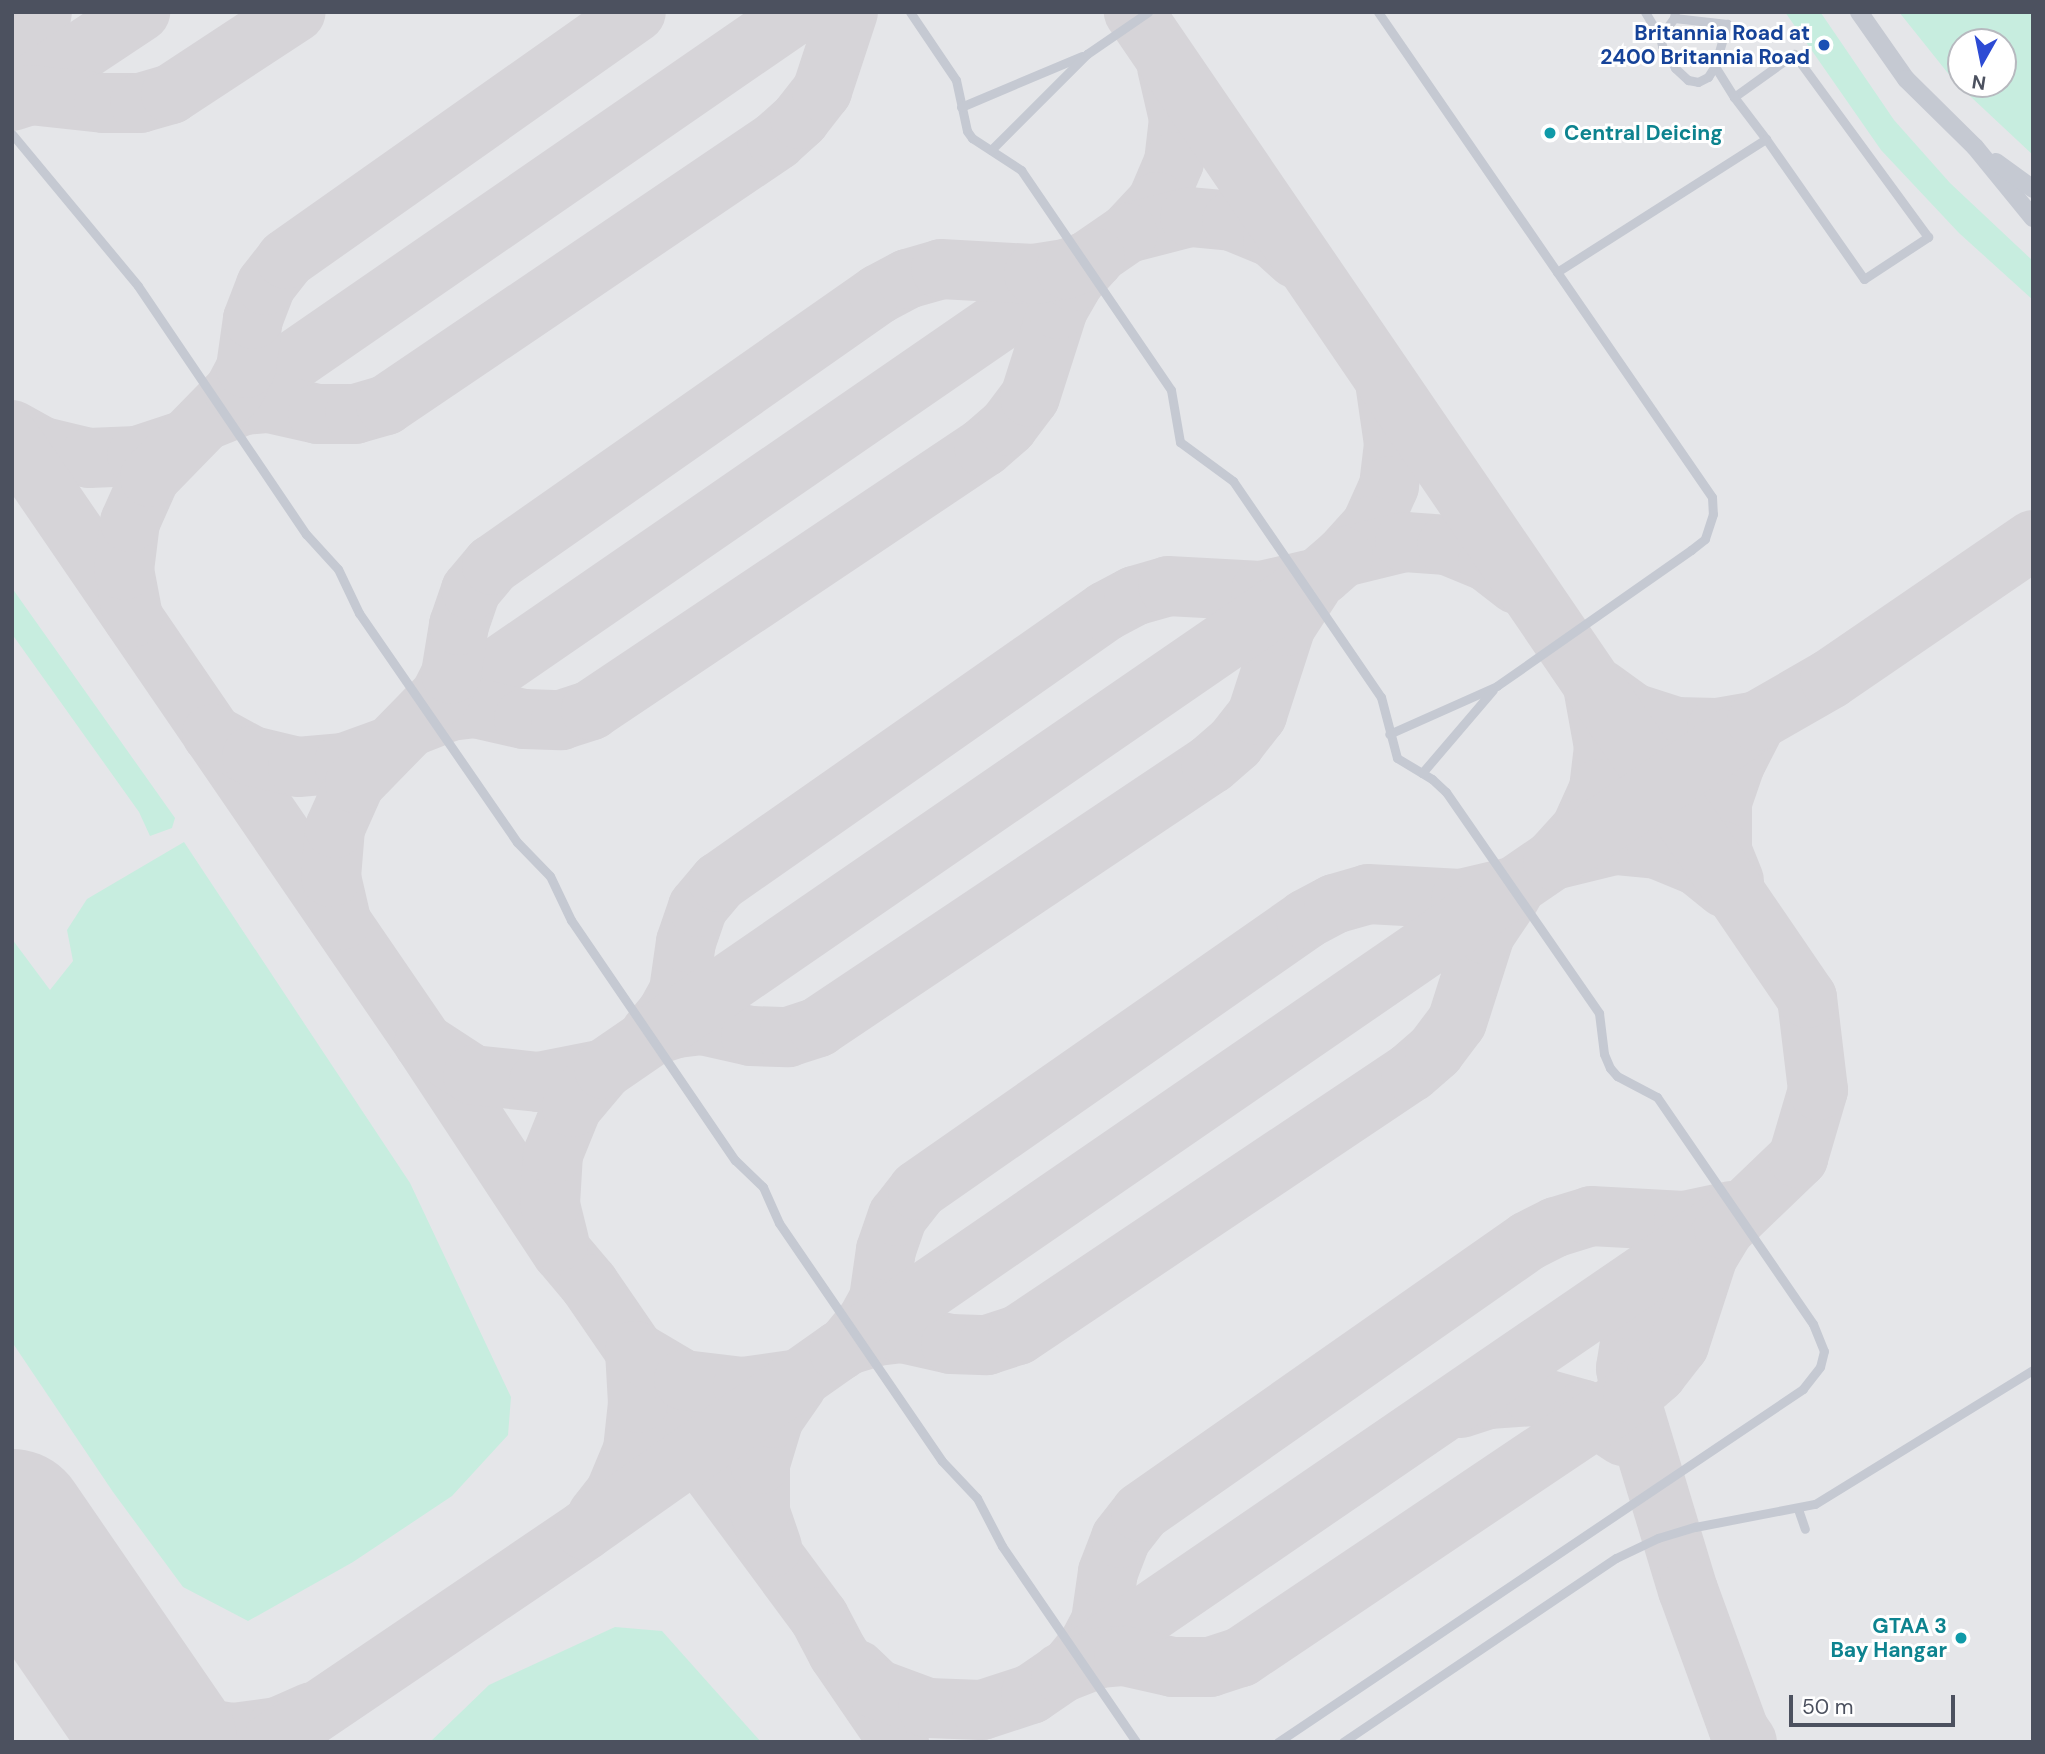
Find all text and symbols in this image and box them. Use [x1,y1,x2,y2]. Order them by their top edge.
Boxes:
place label: Britannia Road at 2400 Britannia Road [1600,20,1810,70]
north arrow [1947,28,2017,98]
marker: Britannia Road at 2400 Britannia Road [1816,37,1832,53]
text: N [1970,69,1988,96]
place label: Central Deicing [1564,120,1723,146]
marker: Central Deicing [1542,125,1558,141]
place label: GTAA 3 Bay Hangar [1830,1613,1947,1663]
marker: GTAA 3 Bay Hangar [1953,1630,1969,1646]
scale bar [1793,1680,1959,1724]
text: 50 m [1802,1693,1853,1721]

